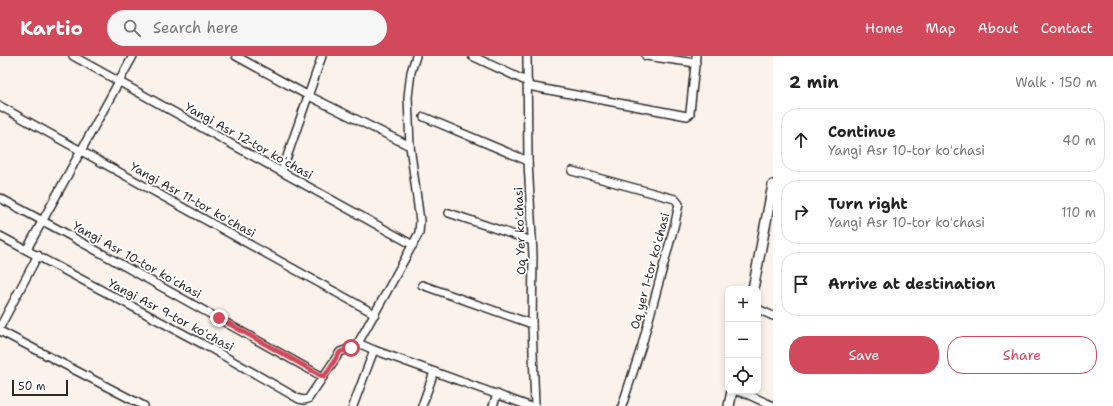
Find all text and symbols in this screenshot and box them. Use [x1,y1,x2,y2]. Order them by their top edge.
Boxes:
search box [107,10,387,46]
text: Kartio [20,16,83,41]
icon: search [121,17,143,39]
text: Search here [153,18,239,38]
text: Home [865,19,904,37]
text: Map [926,19,956,37]
text: About [978,19,1019,37]
text: Contact [1041,19,1093,37]
text: 2 min [789,71,839,93]
text: Walk · 150 m [1015,74,1097,91]
street label: Yangi Asr 12-tor koʻchasi [182,99,316,183]
text: Continue [828,122,896,142]
icon: ahead [790,129,812,151]
text: 40 m [1062,132,1096,149]
text: Yangi Asr 10-tor koʻchasi [828,142,985,159]
street label: Yangi Asr 11-tor koʻchasi [127,159,259,241]
street label: Oq Yer koʻchasi [510,187,530,275]
text: Turn right [828,194,908,214]
icon: right [790,201,812,223]
text: 110 m [1061,204,1096,221]
street label: Oq yer 1-tor koʻchasi [627,211,673,331]
text: Yangi Asr 10-tor koʻchasi [828,214,985,231]
street label: Yangi Asr 10-tor koʻchasi [70,218,204,302]
icon: arrive [790,273,812,295]
text: Arrive at destination [828,274,996,294]
street label: Yangi Asr 9-tor koʻchasi [105,275,237,355]
map controls [725,286,761,394]
button: + [725,286,761,322]
route end [210,309,228,327]
button: − [725,322,761,358]
button: Save [789,336,939,374]
button: Share [947,336,1097,374]
route start [342,339,360,357]
button: locate [725,358,761,394]
scale bar [12,378,68,397]
text: 50 m [18,379,46,394]

